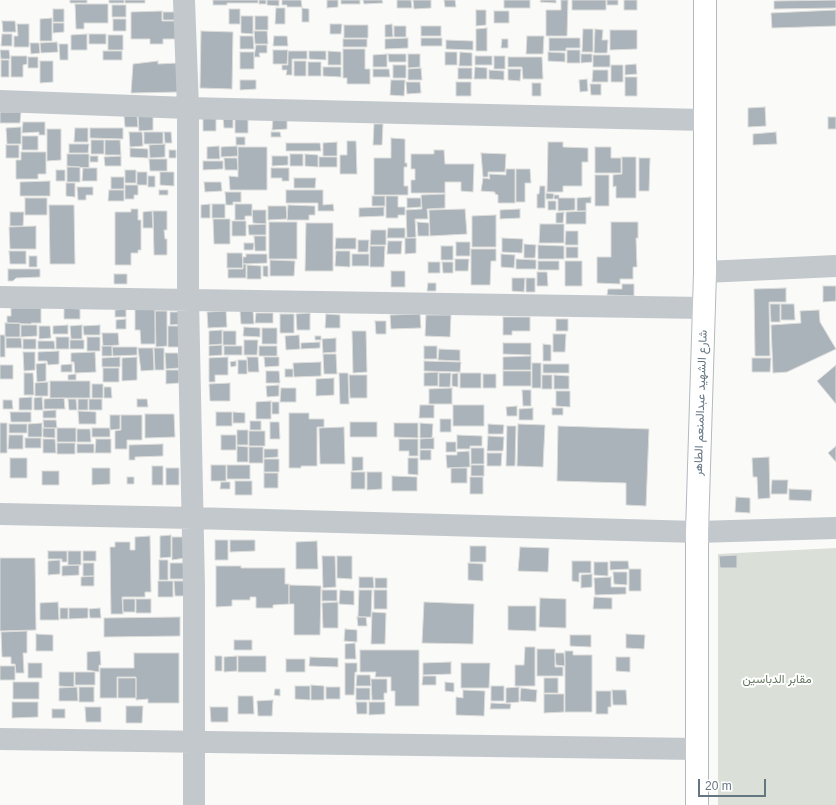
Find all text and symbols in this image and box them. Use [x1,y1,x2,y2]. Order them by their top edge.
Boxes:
street label: شارع الشهيد عبدالمنعم الطاهر [691,330,711,476]
park label: مقابر الدباسين [742,673,812,687]
scale bar [700,771,768,797]
text: 20 m [705,779,732,793]

